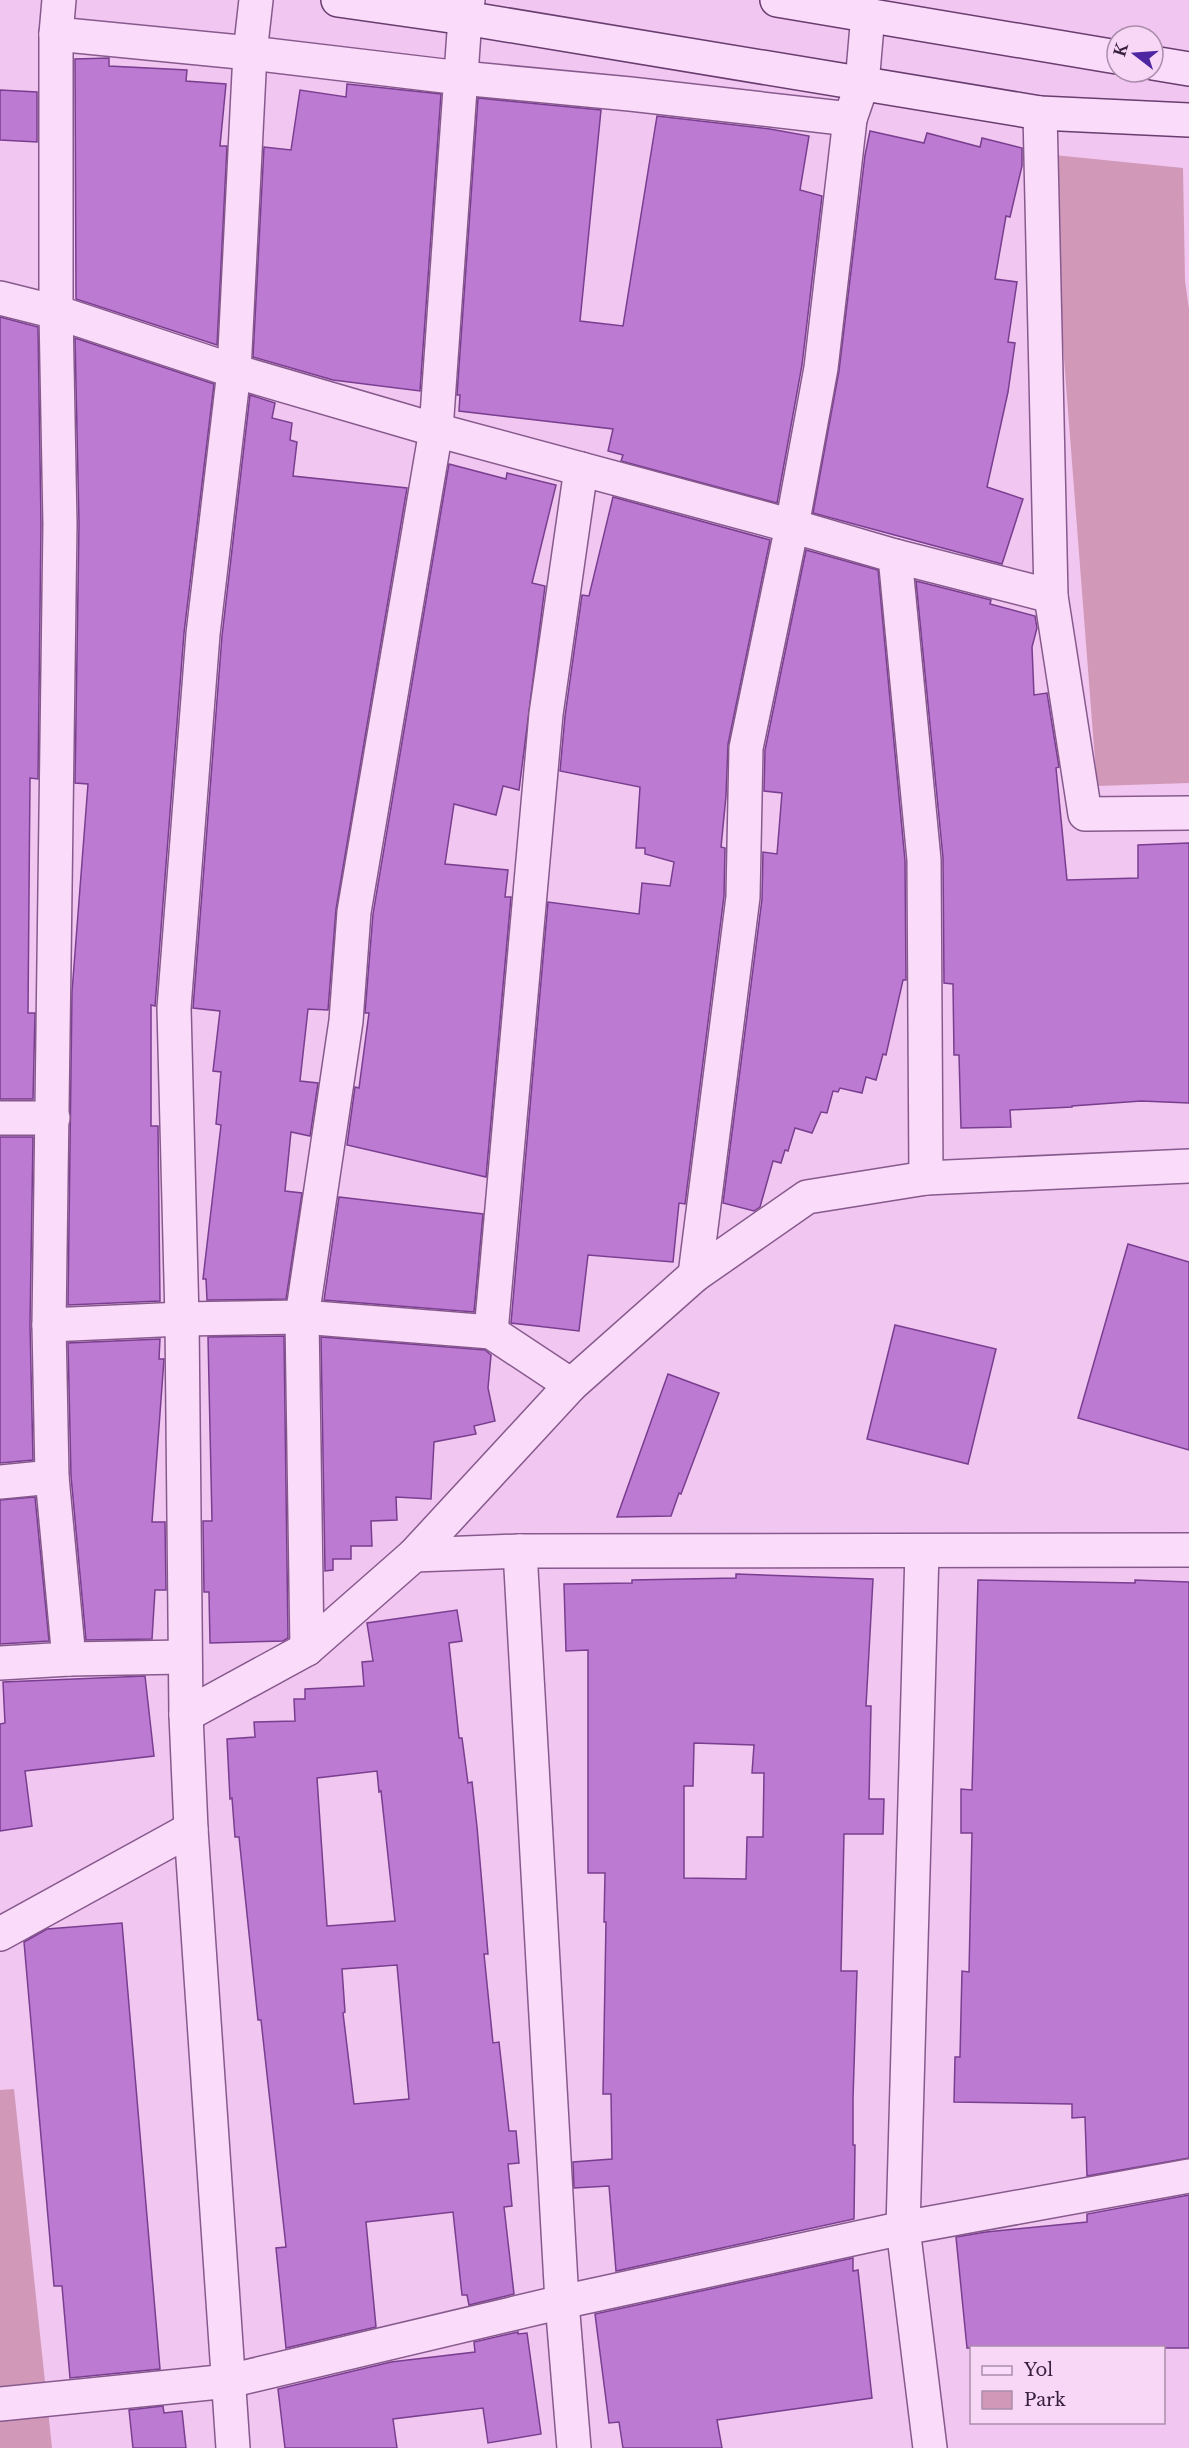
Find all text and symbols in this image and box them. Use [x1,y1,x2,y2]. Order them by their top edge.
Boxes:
north arrow [1105,24,1165,84]
text: K [1109,40,1132,59]
legend [970,2346,1165,2424]
text: Yol [1023,2359,1053,2381]
text: Park [1024,2389,1066,2411]

